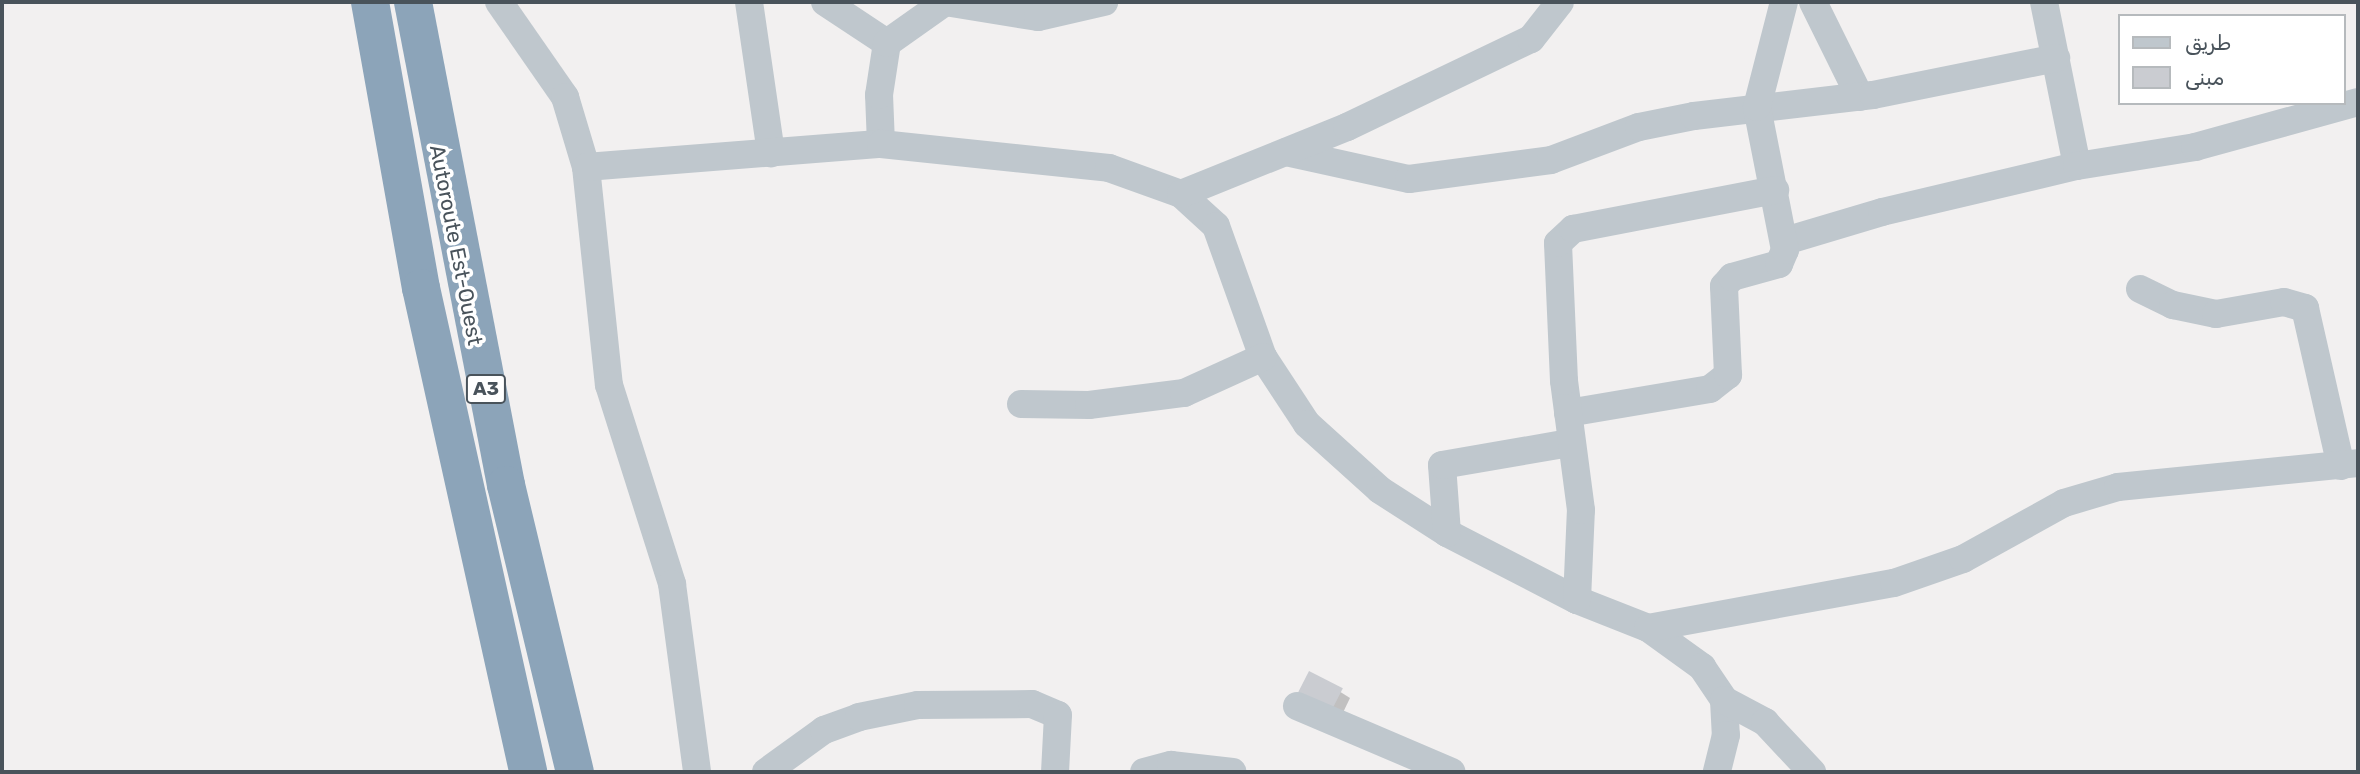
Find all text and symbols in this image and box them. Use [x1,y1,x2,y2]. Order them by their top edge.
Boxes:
legend [2118,14,2346,105]
text: طريق [2185,30,2231,55]
text: مبنى [2185,65,2224,90]
street label: Autoroute Est-Ouest [424,143,488,347]
road number: A3 [465,374,507,404]

